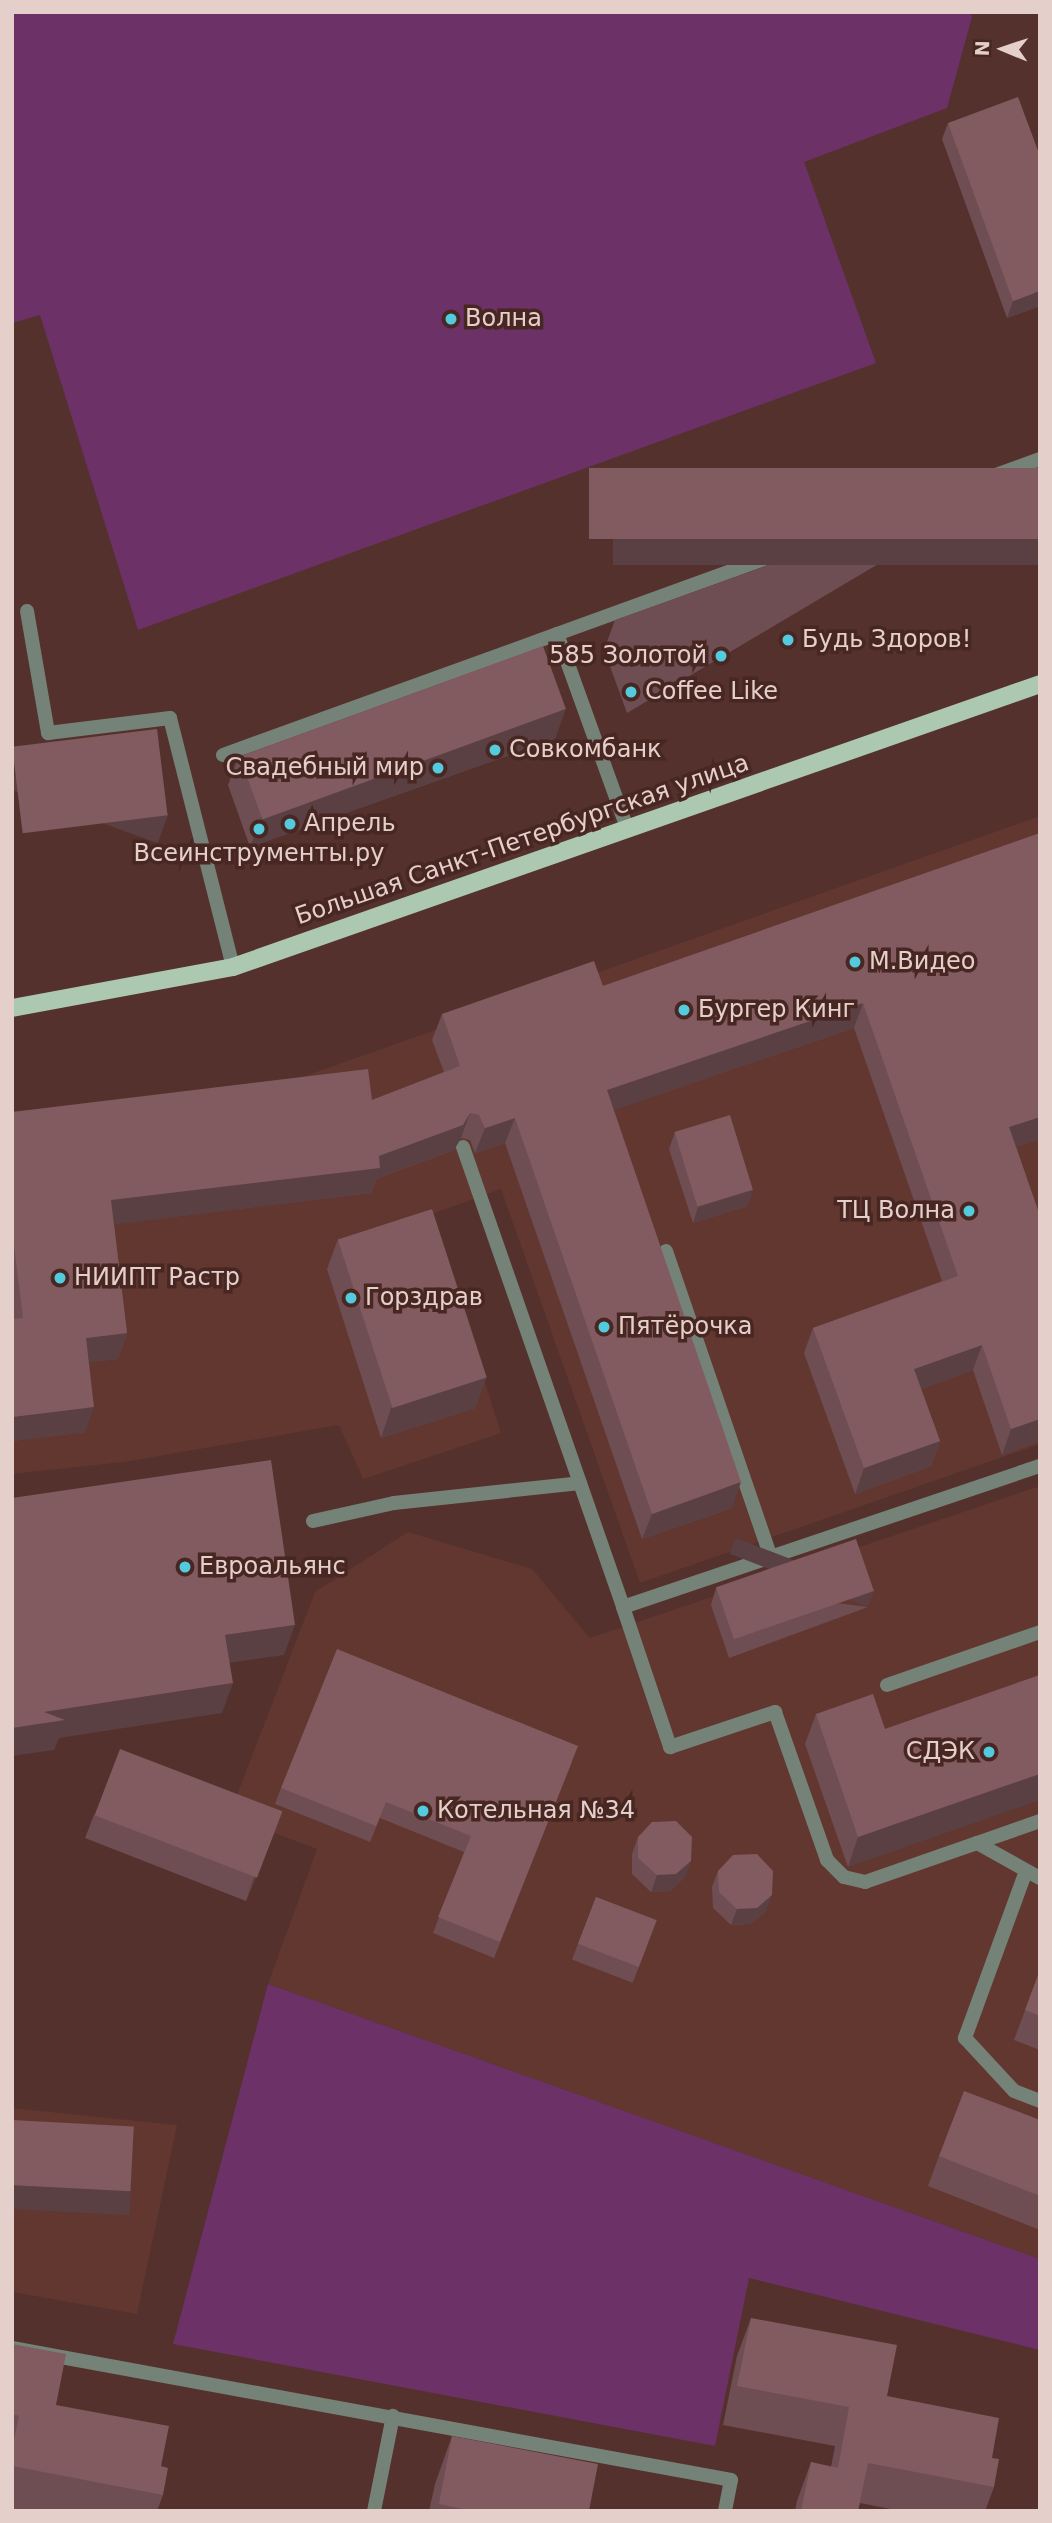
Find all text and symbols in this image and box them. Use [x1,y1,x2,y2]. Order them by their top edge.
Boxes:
north arrow [968,14,1038,84]
text: N [971,40,993,57]
place label: Волна [465,305,542,333]
marker: Волна [443,311,459,327]
place label: Будь Здоров! [802,626,971,654]
marker: Будь Здоров! [780,632,796,648]
place label: 585 Золотой [549,642,707,670]
marker: 585 Золотой [713,648,729,664]
place label: Coffee Like [645,678,778,706]
marker: Coffee Like [623,684,639,700]
place label: Совкомбанк [509,736,662,764]
marker: Совкомбанк [487,742,503,758]
street label: Большая Санкт-Петербургская улица [291,749,753,931]
place label: Свадебный мир [225,754,424,782]
marker: Свадебный мир [430,760,446,776]
place label: Апрель [304,810,396,838]
marker: Апрель [282,816,298,832]
marker: Всеинструменты.ру [251,821,267,837]
place label: Всеинструменты.ру [134,840,384,868]
place label: М.Видео [869,948,975,976]
marker: М.Видео [847,954,863,970]
place label: Бургер Кинг [698,996,855,1024]
marker: Бургер Кинг [676,1002,692,1018]
place label: ТЦ Волна [837,1197,955,1225]
marker: ТЦ Волна [961,1203,977,1219]
place label: НИИПТ Растр [74,1264,240,1292]
marker: НИИПТ Растр [52,1270,68,1286]
place label: Горздрав [365,1284,483,1312]
marker: Горздрав [343,1290,359,1306]
place label: Пятёрочка [618,1313,753,1341]
marker: Пятёрочка [596,1319,612,1335]
place label: Евроальянс [199,1553,346,1581]
marker: Евроальянс [177,1559,193,1575]
place label: СДЭК [906,1738,975,1766]
marker: СДЭК [981,1744,997,1760]
place label: Котельная №34 [437,1797,635,1825]
marker: Котельная №34 [415,1803,431,1819]

